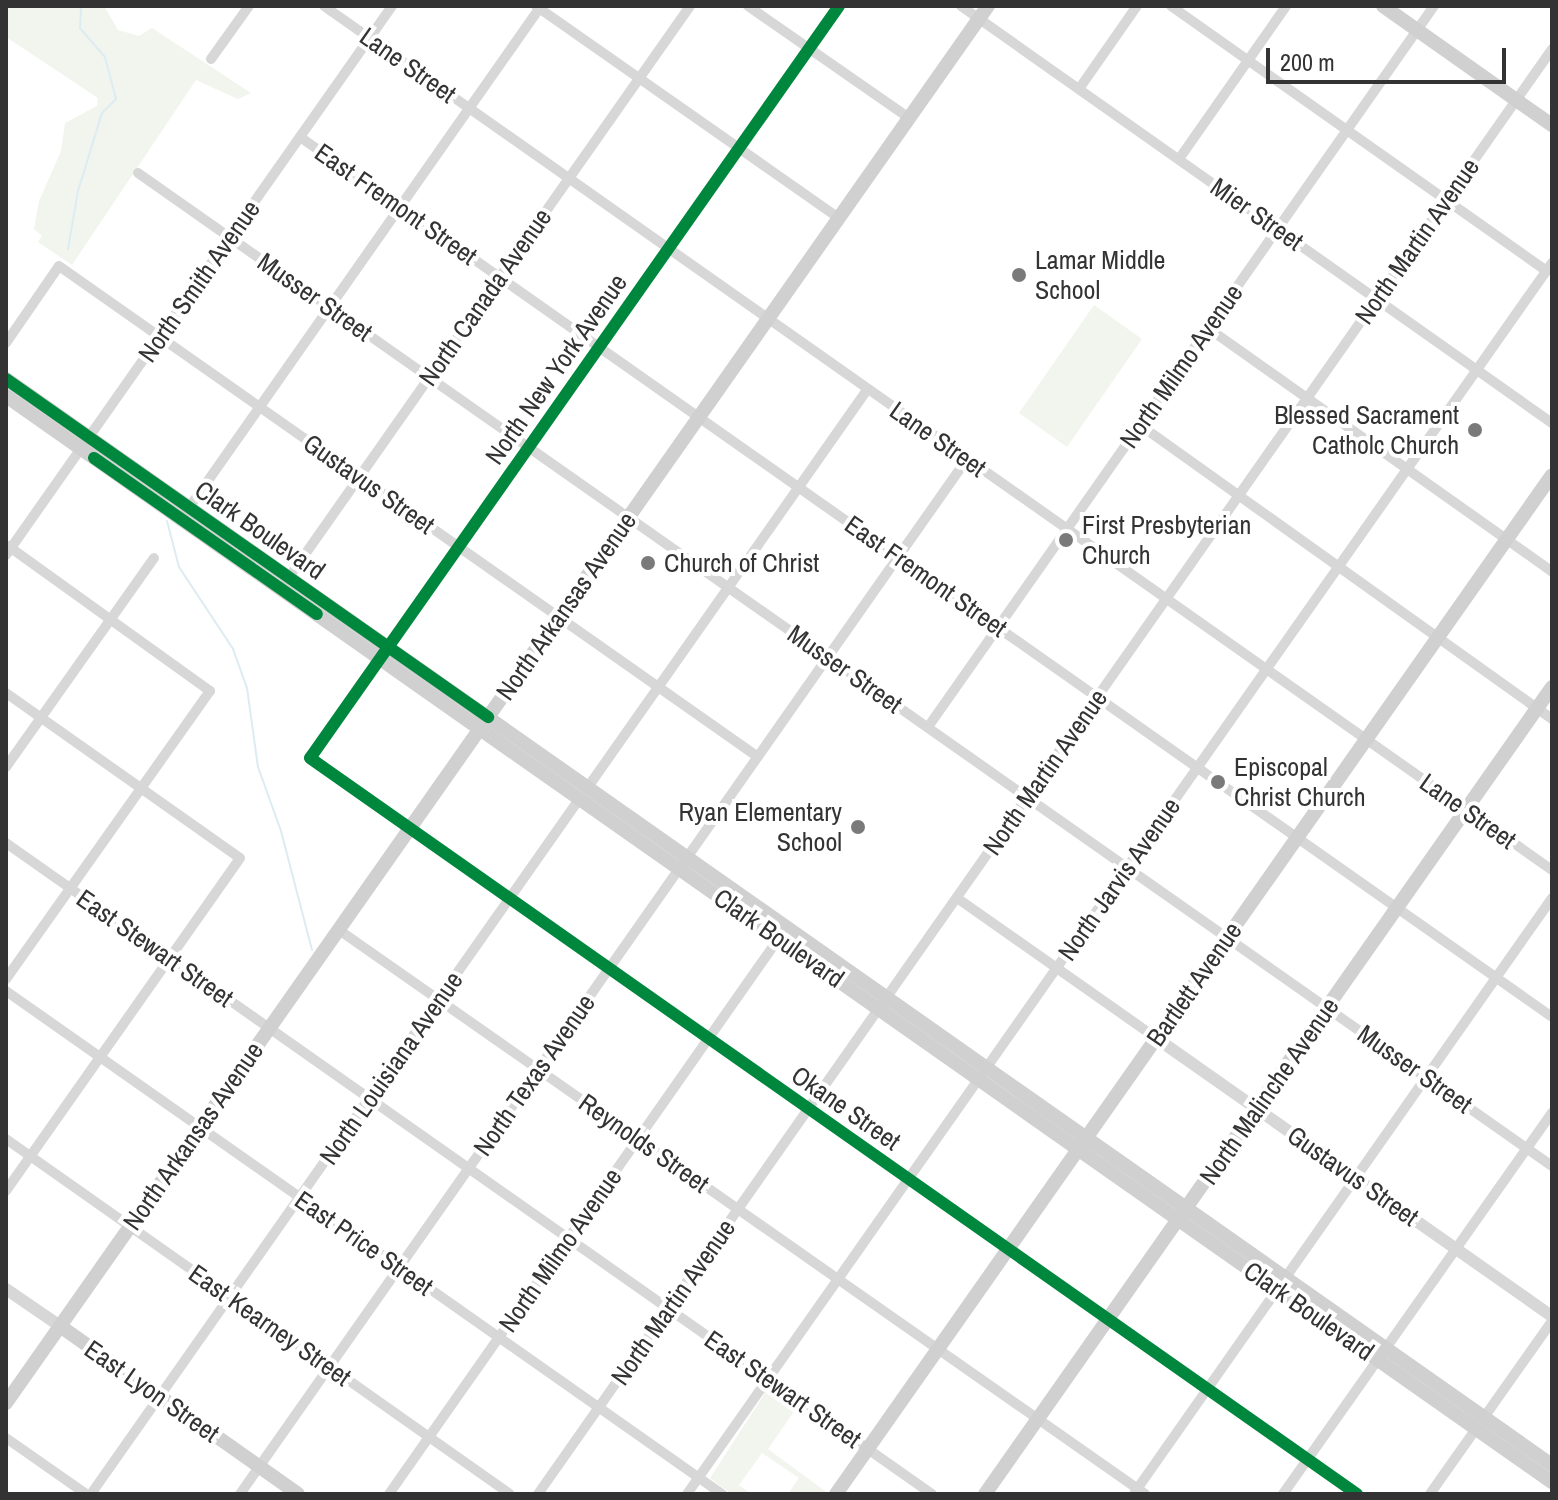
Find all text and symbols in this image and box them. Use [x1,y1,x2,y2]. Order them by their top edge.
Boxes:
street label: Lane Street [354,21,462,109]
scale bar [1270,32,1510,82]
text: 200 m [1280,46,1335,78]
street label: East Fremont Street [309,137,483,271]
street label: North Martin Avenue [1348,152,1486,330]
street label: Mier Street [1205,171,1309,257]
street label: North Smith Avenue [131,194,267,368]
street label: North Canada Avenue [412,202,558,392]
place label: Lamar Middle School [1035,244,1165,306]
street label: Musser Street [252,246,378,348]
marker: Lamar Middle School [1010,266,1028,284]
street label: North New York Avenue [478,267,634,471]
street label: North Milmo Avenue [1113,278,1249,454]
street label: Lane Street [884,395,992,483]
place label: Blessed Sacrament Catholc Church [1274,399,1459,460]
marker: Blessed Sacrament Catholc Church [1466,421,1484,439]
street label: Gustavus Street [297,427,441,541]
street label: Clark Boulevard [189,474,331,586]
street label: North Arkansas Avenue [489,505,643,707]
street label: East Fremont Street [839,509,1013,643]
place label: First Presbyterian Church [1082,509,1251,570]
marker: First Presbyterian Church [1057,531,1075,549]
place label: Church of Christ [664,547,819,579]
marker: Church of Christ [639,554,657,572]
street label: Musser Street [782,618,908,720]
street label: North Martin Avenue [976,683,1114,861]
place label: Episcopal Christ Church [1234,751,1366,812]
street label: Lane Street [1414,767,1522,855]
marker: Episcopal Christ Church [1209,773,1227,791]
street label: North Jarvis Avenue [1051,791,1187,967]
place label: Ryan Elementary School [678,796,842,858]
marker: Ryan Elementary School [849,818,867,836]
street label: Clark Boulevard [708,882,850,994]
street label: East Stewart Street [71,883,239,1013]
street label: Bartlett Avenue [1140,915,1248,1053]
street label: North Louisiana Avenue [312,965,470,1171]
street label: North Texas Avenue [466,988,602,1162]
street label: North Malinche Avenue [1192,991,1346,1191]
street label: Musser Street [1352,1018,1478,1120]
street label: North Arkansas Avenue [116,1035,270,1237]
street label: Okane Street [786,1059,906,1157]
street label: Reynolds Street [573,1087,715,1199]
street label: Gustavus Street [1281,1119,1425,1233]
street label: North Milmo Avenue [492,1162,628,1338]
street label: East Price Street [289,1184,439,1302]
street label: North Martin Avenue [604,1213,742,1391]
street label: Clark Boulevard [1238,1255,1380,1367]
street label: East Kearney Street [183,1257,357,1393]
street label: East Stewart Street [699,1324,867,1454]
street label: East Lyon Street [79,1333,225,1449]

